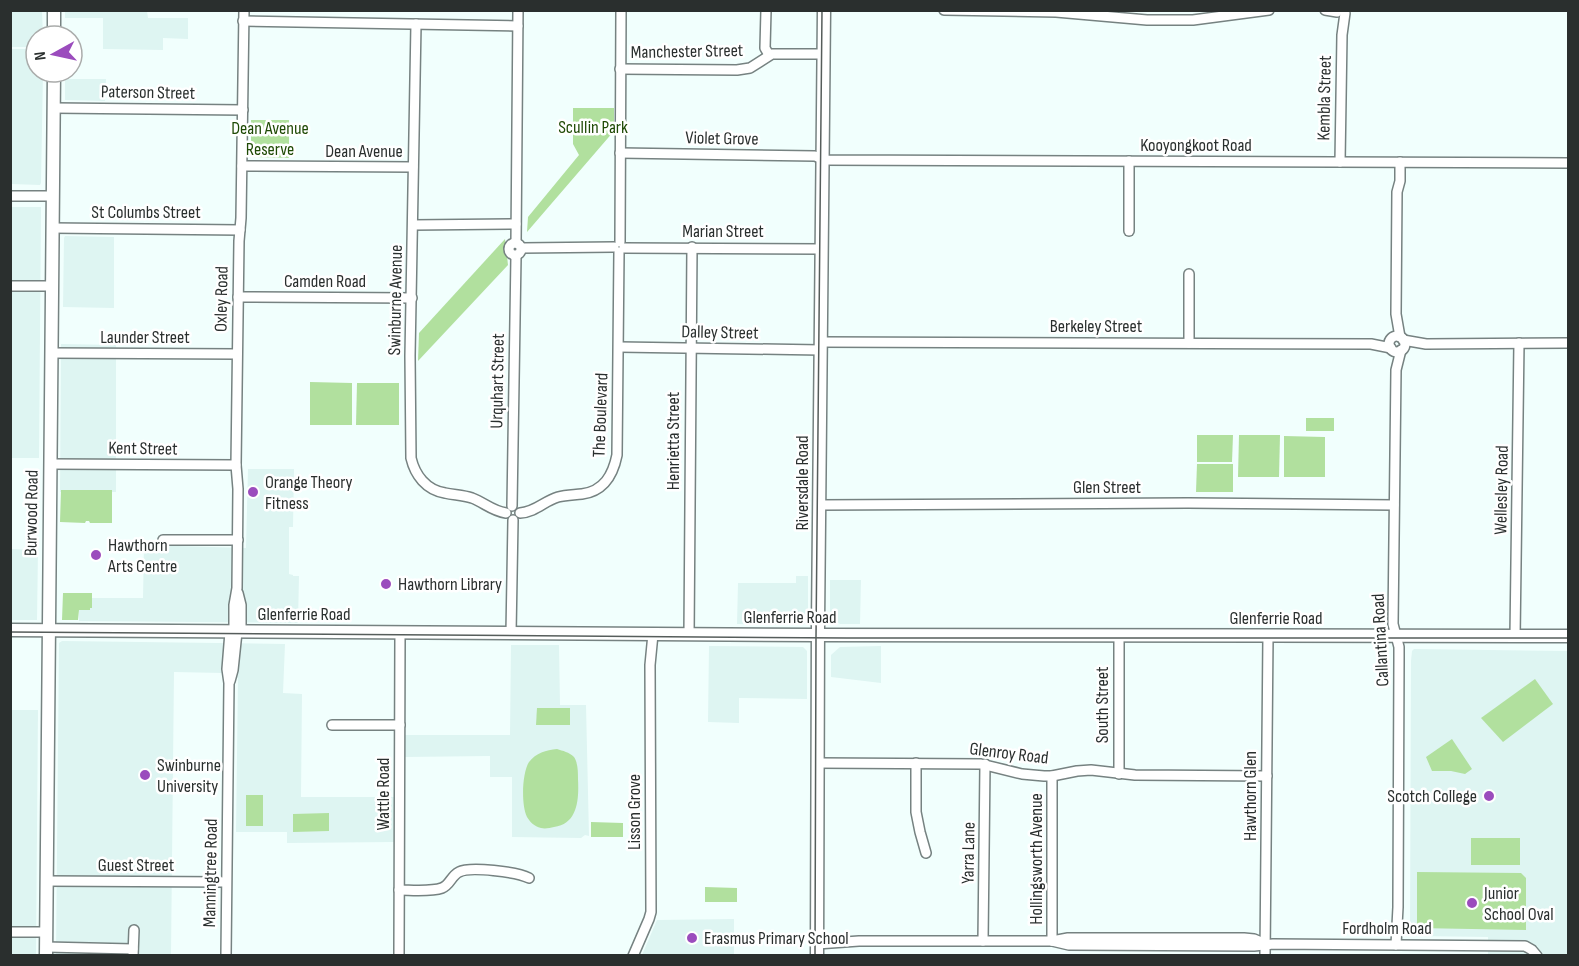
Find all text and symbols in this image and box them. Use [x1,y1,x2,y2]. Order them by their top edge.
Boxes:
north arrow [24,24,84,84]
street label: Manchester Street [631,40,744,63]
text: N [31,50,51,61]
street label: Kembla Street [1313,55,1336,141]
street label: Paterson Street [101,81,196,104]
park label: Scullin Park [558,117,628,138]
park label: Dean Avenue Reserve [231,118,309,160]
street label: Violet Grove [685,127,759,150]
street label: Kooyongkoot Road [1140,135,1252,156]
street label: Dean Avenue [325,141,403,162]
street label: St Columbs Street [91,202,201,223]
street label: Marian Street [682,221,764,242]
street label: Swinburne Avenue [384,244,407,356]
street label: Oxley Road [210,266,233,332]
street label: Camden Road [284,271,366,292]
street label: Berkeley Street [1050,316,1143,337]
street label: Dalley Street [681,321,759,344]
street label: Launder Street [100,327,190,348]
street label: Urquhart Street [486,333,509,429]
street label: The Boulevard [589,372,612,458]
street label: Henrietta Street [663,391,684,490]
street label: Riversdale Road [792,436,813,530]
street label: Kent Street [108,437,178,460]
street label: Wellesley Road [1490,445,1513,535]
street label: Burwood Road [20,470,43,556]
place label: Orange Theory Fitness [265,472,352,514]
street label: Glen Street [1073,477,1142,498]
marker: Orange Theory Fitness [246,485,260,499]
place label: Hawthorn Arts Centre [107,535,177,577]
marker: Hawthorn Arts Centre [89,548,103,562]
place label: Hawthorn Library [398,574,502,595]
marker: Hawthorn Library [379,577,393,591]
street label: Callantina Road [1368,593,1393,687]
street label: Glenferrie Road [257,604,351,625]
street label: Glenferrie Road [743,607,837,628]
street label: Glenferrie Road [1229,608,1323,629]
street label: South Street [1092,666,1113,743]
street label: Glenroy Road [968,738,1050,769]
street label: Hawthorn Glen [1240,751,1261,841]
place label: Swinburne University [157,755,221,797]
street label: Wattle Road [373,758,394,830]
marker: Swinburne University [138,768,152,782]
street label: Lisson Grove [624,774,645,850]
place label: Scotch College [1387,786,1477,807]
marker: Scotch College [1482,789,1496,803]
street label: Hollingsworth Avenue [1026,793,1047,925]
street label: Manningtree Road [199,818,222,928]
street label: Yarra Lane [957,822,980,884]
street label: Guest Street [98,855,175,876]
place label: Junior School Oval [1483,883,1554,925]
marker: Junior School Oval [1465,896,1479,910]
street label: Fordholm Road [1342,918,1432,939]
place label: Erasmus Primary School [704,928,849,949]
marker: Erasmus Primary School [685,931,699,945]

